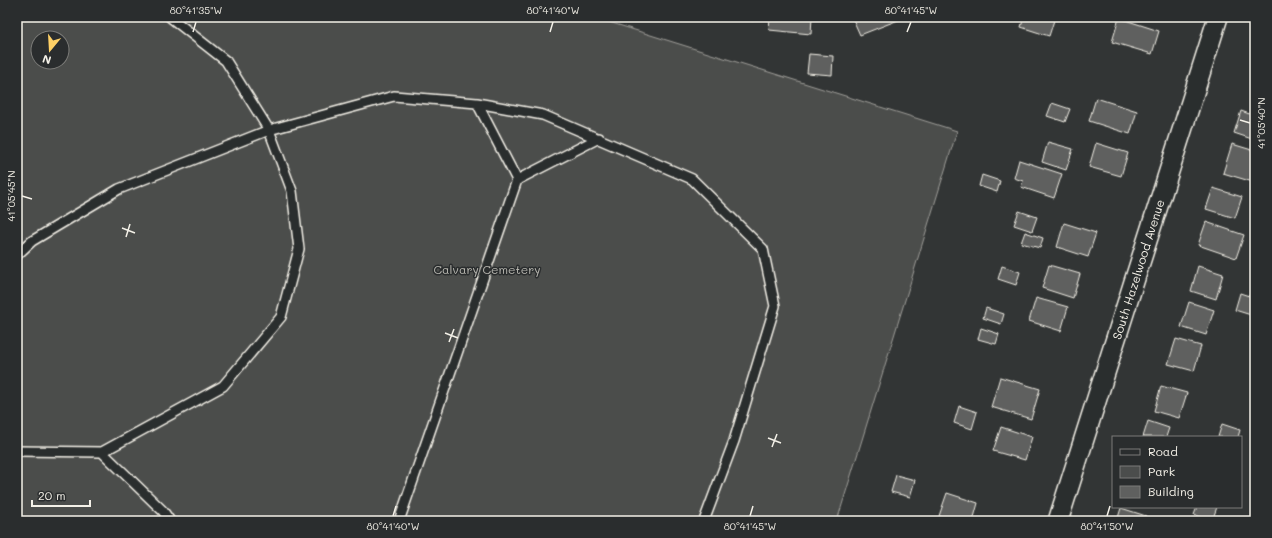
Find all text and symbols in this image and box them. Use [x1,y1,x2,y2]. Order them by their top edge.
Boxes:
text: 80°41'35"W [170,3,223,17]
text: 80°41'40"W [527,3,580,17]
text: 80°41'45"W [885,3,938,17]
north arrow [30,30,70,70]
text: N [40,52,53,68]
text: 41°05'40"N [1254,97,1268,149]
text: 41°05'45"N [4,170,18,222]
street label: South Hazelwood Avenue [1108,197,1168,341]
park label: Calvary Cemetery [434,261,541,277]
legend [1112,436,1242,508]
text: Road [1148,443,1178,459]
text: Park [1148,463,1175,479]
scale bar [32,482,90,508]
text: Building [1148,483,1194,499]
text: 20 m [38,487,66,503]
text: 80°41'40"W [367,519,420,533]
text: 80°41'45"W [724,519,777,533]
text: 80°41'50"W [1081,519,1134,533]

